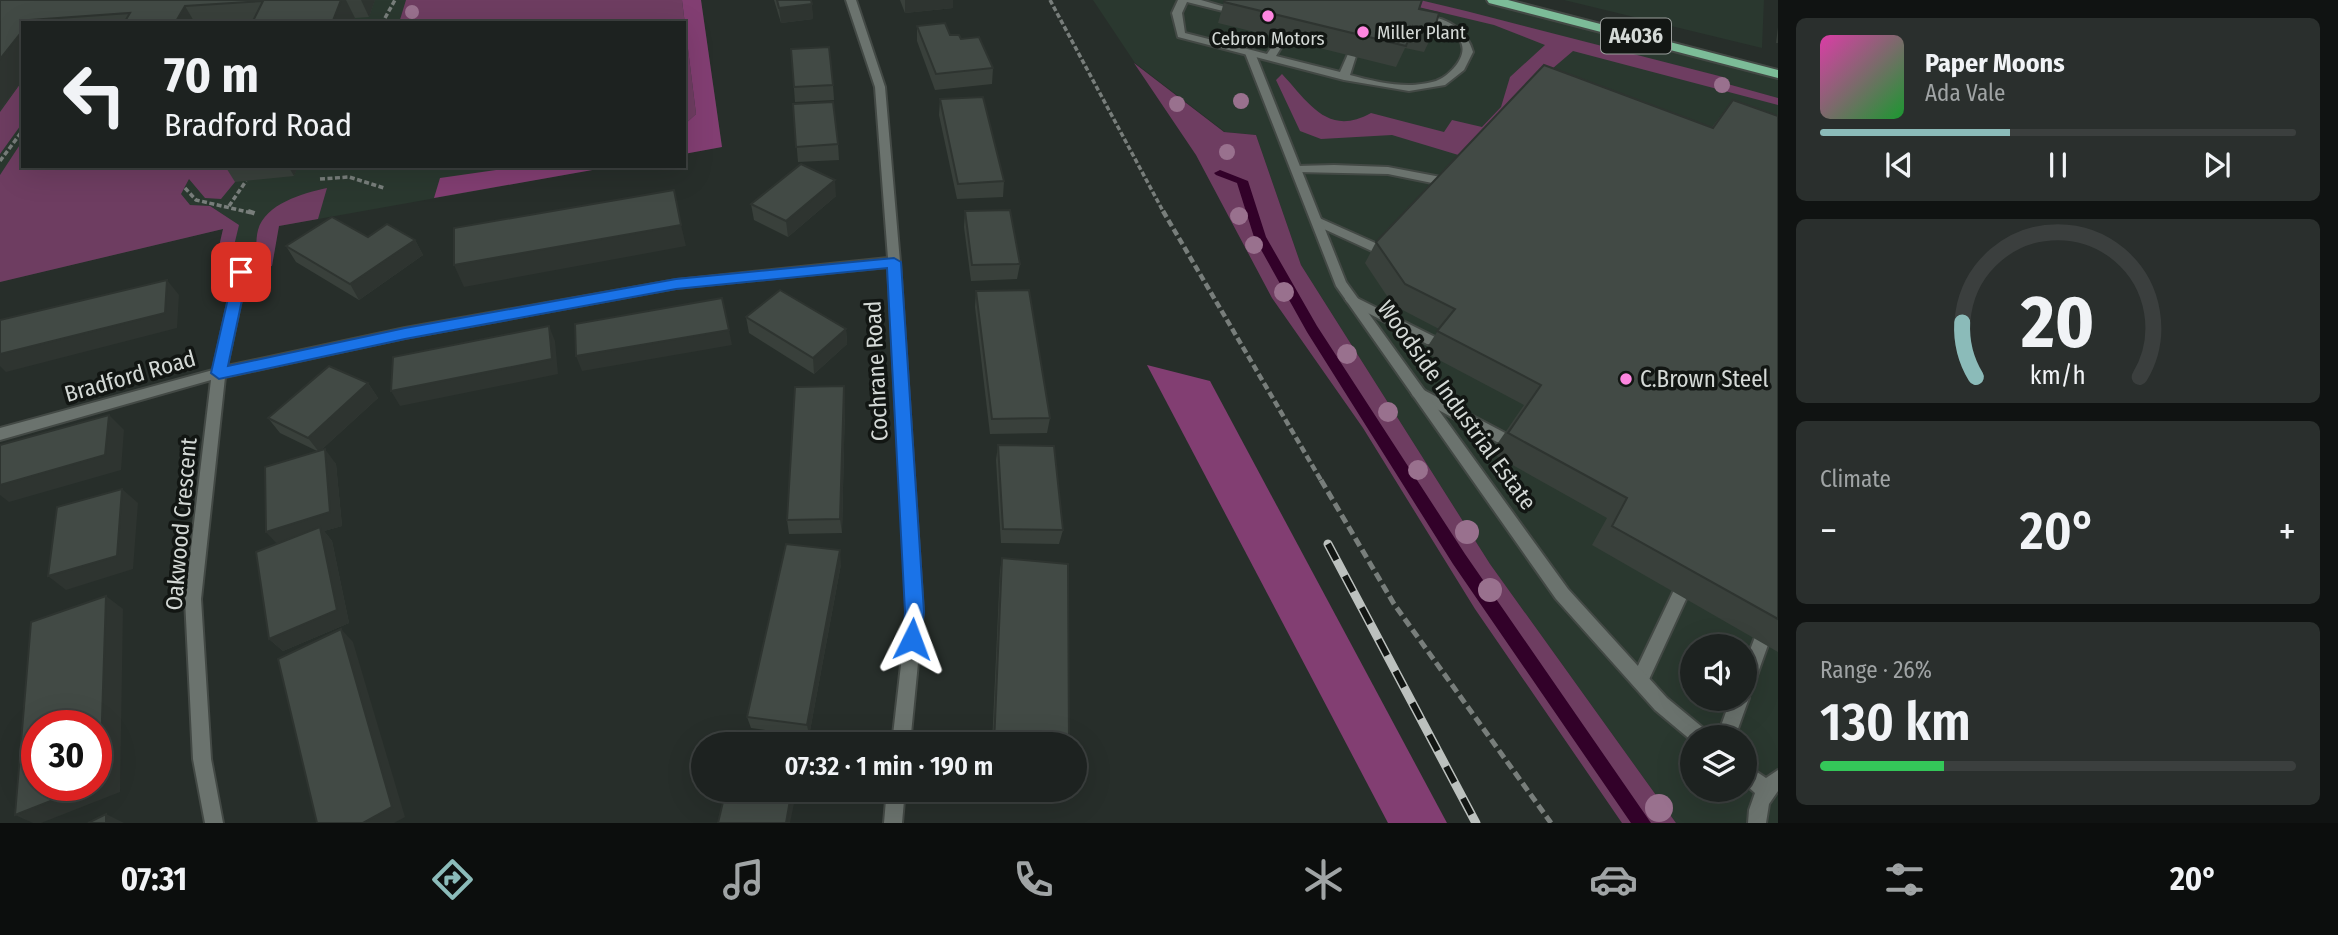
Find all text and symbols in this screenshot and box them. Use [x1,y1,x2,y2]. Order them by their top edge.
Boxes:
marker: Cebron Motors [1260,8,1276,24]
road number: A4036 [1601,19,1671,54]
place label: Miller Plant [1377,21,1467,44]
marker: Miller Plant [1355,24,1371,40]
place label: Cebron Motors [1211,27,1325,50]
text: 70 m [164,46,259,105]
text: Paper Moons [1925,48,2065,79]
icon: left [49,49,140,140]
text: Ada Vale [1925,79,2005,107]
text: Bradford Road [164,106,352,144]
icon: previous [1880,146,1918,184]
icon: pause [2039,146,2077,184]
icon: next [2198,146,2236,184]
pin [211,242,271,302]
icon: arrive [222,253,260,291]
text: 20 [2020,279,2095,366]
street label: Woodside Industrial Estate [1372,295,1542,515]
street label: Cochrane Road [858,300,894,442]
street label: Bradford Road [61,344,199,408]
text: km/h [2030,361,2086,391]
place label: C.Brown Steel [1640,365,1769,393]
marker: C.Brown Steel [1618,371,1634,387]
street label: Oakwood Crescent [159,436,203,612]
text: Climate [1820,465,1891,493]
text: 20° [2020,500,2096,563]
text: − [1820,508,1837,554]
text: + [2279,508,2296,554]
position arrow [875,602,949,676]
map controls [1680,634,1757,802]
button: sound [1680,634,1757,711]
text: Range · 26% [1820,656,1932,684]
text: 130 km [1820,691,1971,754]
speed limit sign: 30 [21,710,112,801]
button: layers [1680,725,1757,802]
text: 07:32 · 1 min · 190 m [785,751,993,782]
icon: directions [428,855,477,904]
icon: music [719,855,768,904]
icon: phone [1009,855,1058,904]
icon: climate [1299,855,1348,904]
icon: car [1589,855,1638,904]
icon: filters [1880,855,1929,904]
text: 07:31 [121,860,187,898]
text: 20° [2170,860,2217,898]

